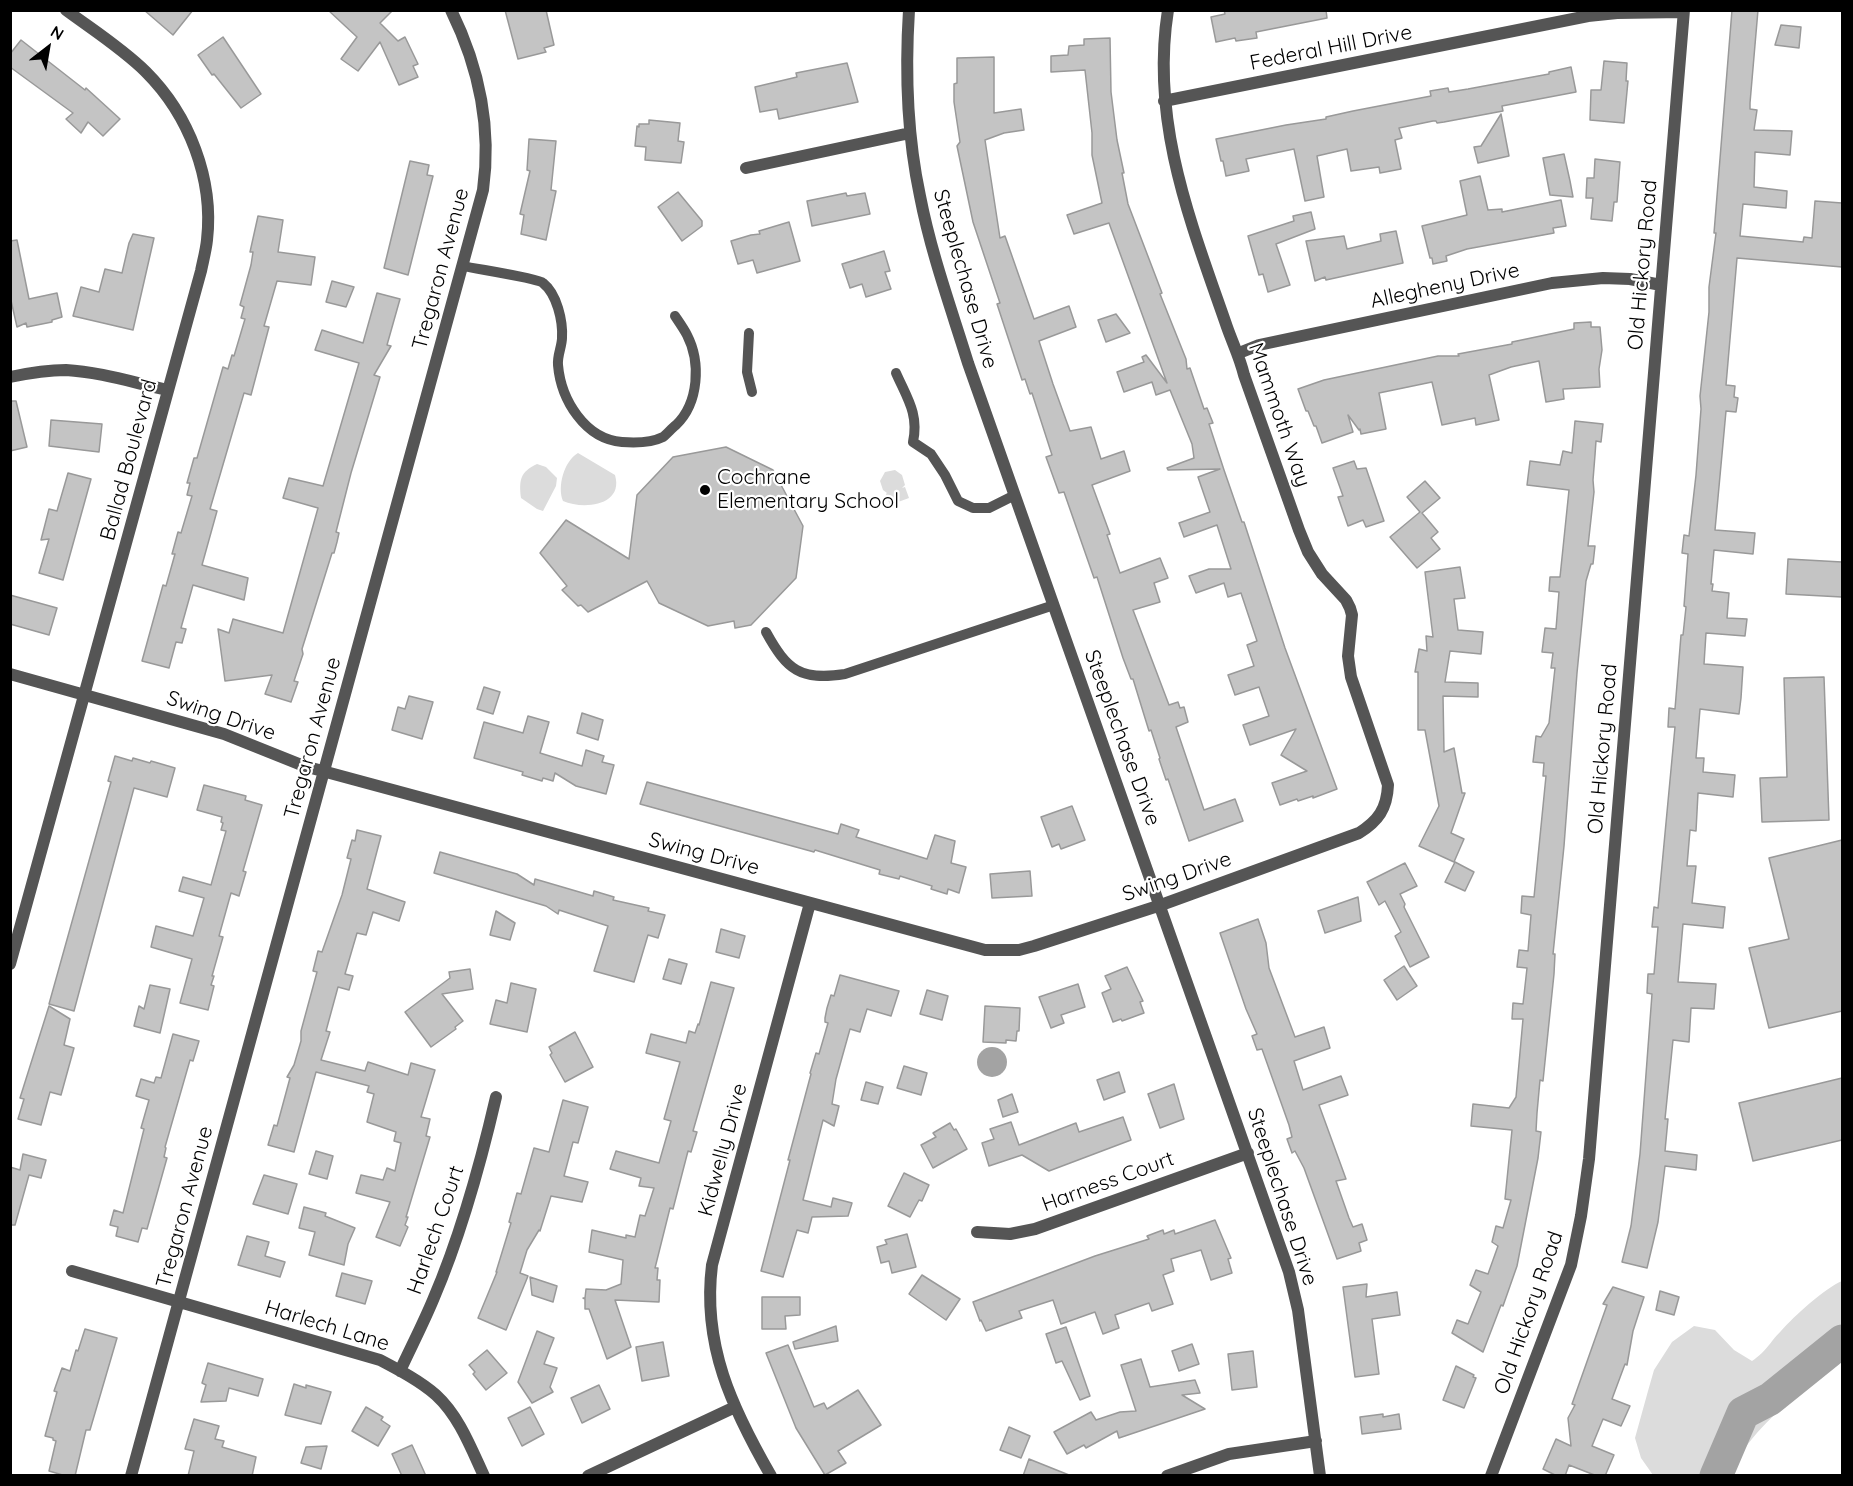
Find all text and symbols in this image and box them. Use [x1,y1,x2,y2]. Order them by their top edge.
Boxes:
north arrow [18,18,78,78]
street label: Federal Hill Drive [1248,20,1414,76]
text: N [47,21,67,44]
street label: Old Hickory Road [1623,179,1663,351]
street label: Tregaron Avenue [407,185,475,353]
street label: Steeplechase Drive [927,186,1003,372]
street label: Allegheny Drive [1368,258,1522,314]
street label: Mammoth Way [1243,340,1315,490]
street label: Ballad Boulevard [95,377,163,543]
place label: Cochrane Elementary School [717,465,899,515]
marker: Cochrane Elementary School [698,483,712,497]
street label: Steeplechase Drive [1078,647,1166,829]
street label: Tregaron Avenue [279,654,347,822]
street label: Old Hickory Road [1583,663,1623,835]
street label: Swing Drive [163,686,279,746]
street label: Swing Drive [646,827,762,881]
street label: Swing Drive [1119,847,1235,907]
street label: Kidwelly Drive [693,1081,753,1219]
street label: Steeplechase Drive [1241,1105,1323,1289]
street label: Tregaron Avenue [151,1123,219,1291]
street label: Harness Court [1038,1146,1178,1218]
street label: Harlech Court [402,1162,470,1298]
street label: Old Hickory Road [1489,1228,1569,1398]
street label: Harlech Lane [262,1295,392,1357]

